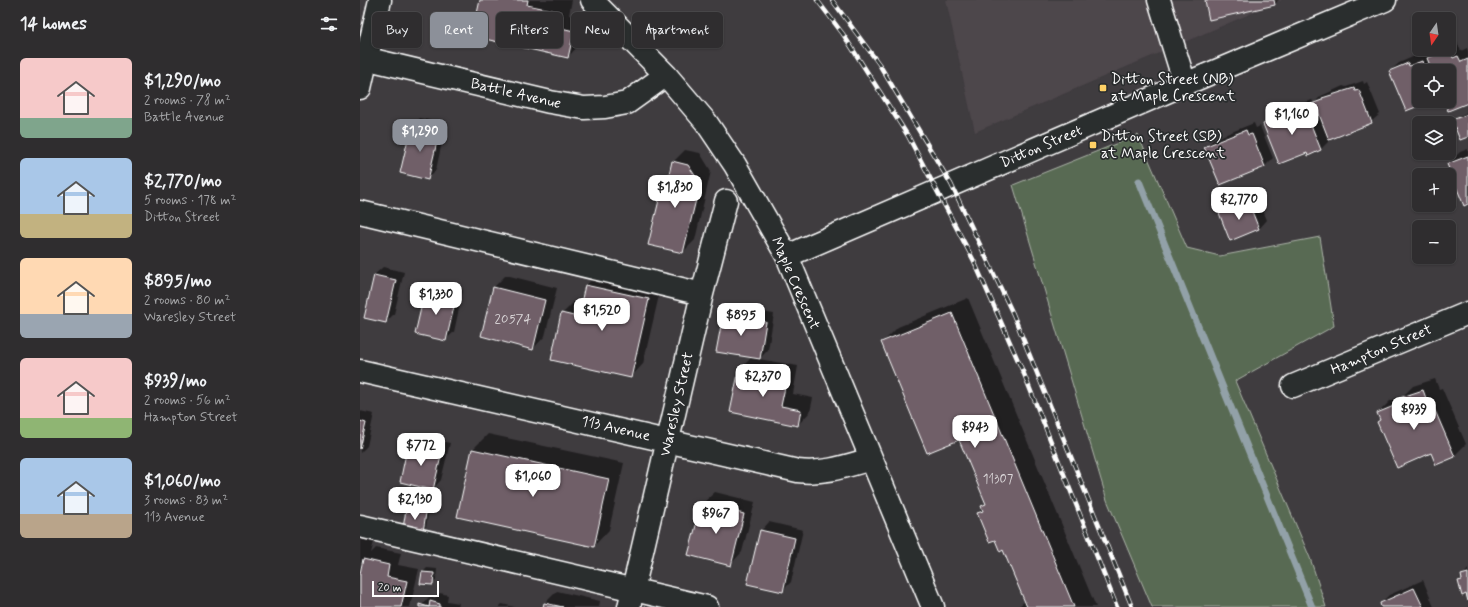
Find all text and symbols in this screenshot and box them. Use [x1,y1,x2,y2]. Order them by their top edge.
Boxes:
chip: Buy [372,12,422,48]
chip: Rent [430,12,488,48]
chip: Filters [496,12,563,48]
chip: New [571,12,624,48]
chip: Apartment [632,12,723,48]
north arrow [1412,12,1456,56]
map controls [1412,12,1456,264]
text: 14 homes [20,13,87,35]
icon: filters [318,13,340,35]
button: locate [1412,64,1456,108]
text: $1,290/mo [144,70,221,92]
place label: Ditton Street (NB) at Maple Crescent [1111,70,1236,107]
icon: home [52,74,100,122]
street label: Battle Avenue [469,74,563,114]
marker: Ditton Street (NB) at Maple Crescent [1098,83,1108,93]
text: 2 rooms · 78 m² [144,92,231,109]
pin: $1,160 [1259,102,1325,136]
text: $1,160 [1274,106,1310,123]
text: Battle Avenue [144,109,224,126]
button: layers [1412,116,1456,160]
pin: $1,290 [387,119,453,153]
street label: Ditton Street [997,120,1086,173]
text: $1,290 [401,123,439,140]
place label: Ditton Street (SB) at Maple Crescent [1101,127,1226,164]
marker: Ditton Street (SB) at Maple Crescent [1088,140,1098,150]
button: + [1412,168,1456,212]
text: $2,770/mo [144,170,222,192]
icon: home [52,174,100,222]
pin: $1,830 [642,175,708,209]
text: $1,830 [657,179,693,196]
pin: $2,770 [1206,187,1272,221]
text: $2,770 [1220,191,1258,208]
text: 5 rooms · 178 m² [144,192,236,209]
text: Ditton Street [144,209,220,226]
button: − [1412,220,1456,264]
street label: Maple Crescent [766,234,824,333]
text: $895/mo [144,270,211,292]
icon: home [52,274,100,322]
pin: $1,330 [403,282,469,316]
text: $1,330 [419,286,453,303]
text: 2 rooms · 80 m² [144,292,230,309]
pin: $1,520 [569,298,635,332]
text: $1,520 [583,302,621,319]
pin: $895 [717,303,765,337]
text: $895 [726,307,756,324]
text: Waresley Street [144,309,236,326]
house number: 20574 [495,311,532,328]
street label: Hampton Street [1328,320,1435,380]
street label: Waresley Street [655,350,699,458]
pin: $2,370 [730,364,796,398]
text: $2,370 [745,368,781,385]
text: $939/mo [144,370,207,392]
icon: home [52,374,100,422]
text: 2 rooms · 56 m² [144,392,231,409]
pin: $939 [1390,397,1438,431]
text: $939 [1401,401,1427,418]
text: Hampton Street [144,409,238,426]
street label: 113 Avenue [579,411,652,447]
pin: $943 [951,415,999,449]
text: $943 [961,419,989,436]
pin: $772 [397,433,445,467]
text: $772 [406,437,436,454]
pin: $1,060 [500,464,566,498]
text: $1,060 [514,468,552,485]
text: $1,060/mo [144,470,221,492]
house number: 11307 [983,471,1014,488]
icon: home [52,474,100,522]
pin: $2,130 [382,487,448,521]
text: $2,130 [398,491,433,508]
text: 3 rooms · 83 m² [144,492,228,509]
pin: $967 [692,501,740,535]
text: $967 [702,505,730,522]
text: 113 Avenue [144,509,205,526]
scale bar [372,579,439,598]
text: 20 m [378,581,401,595]

